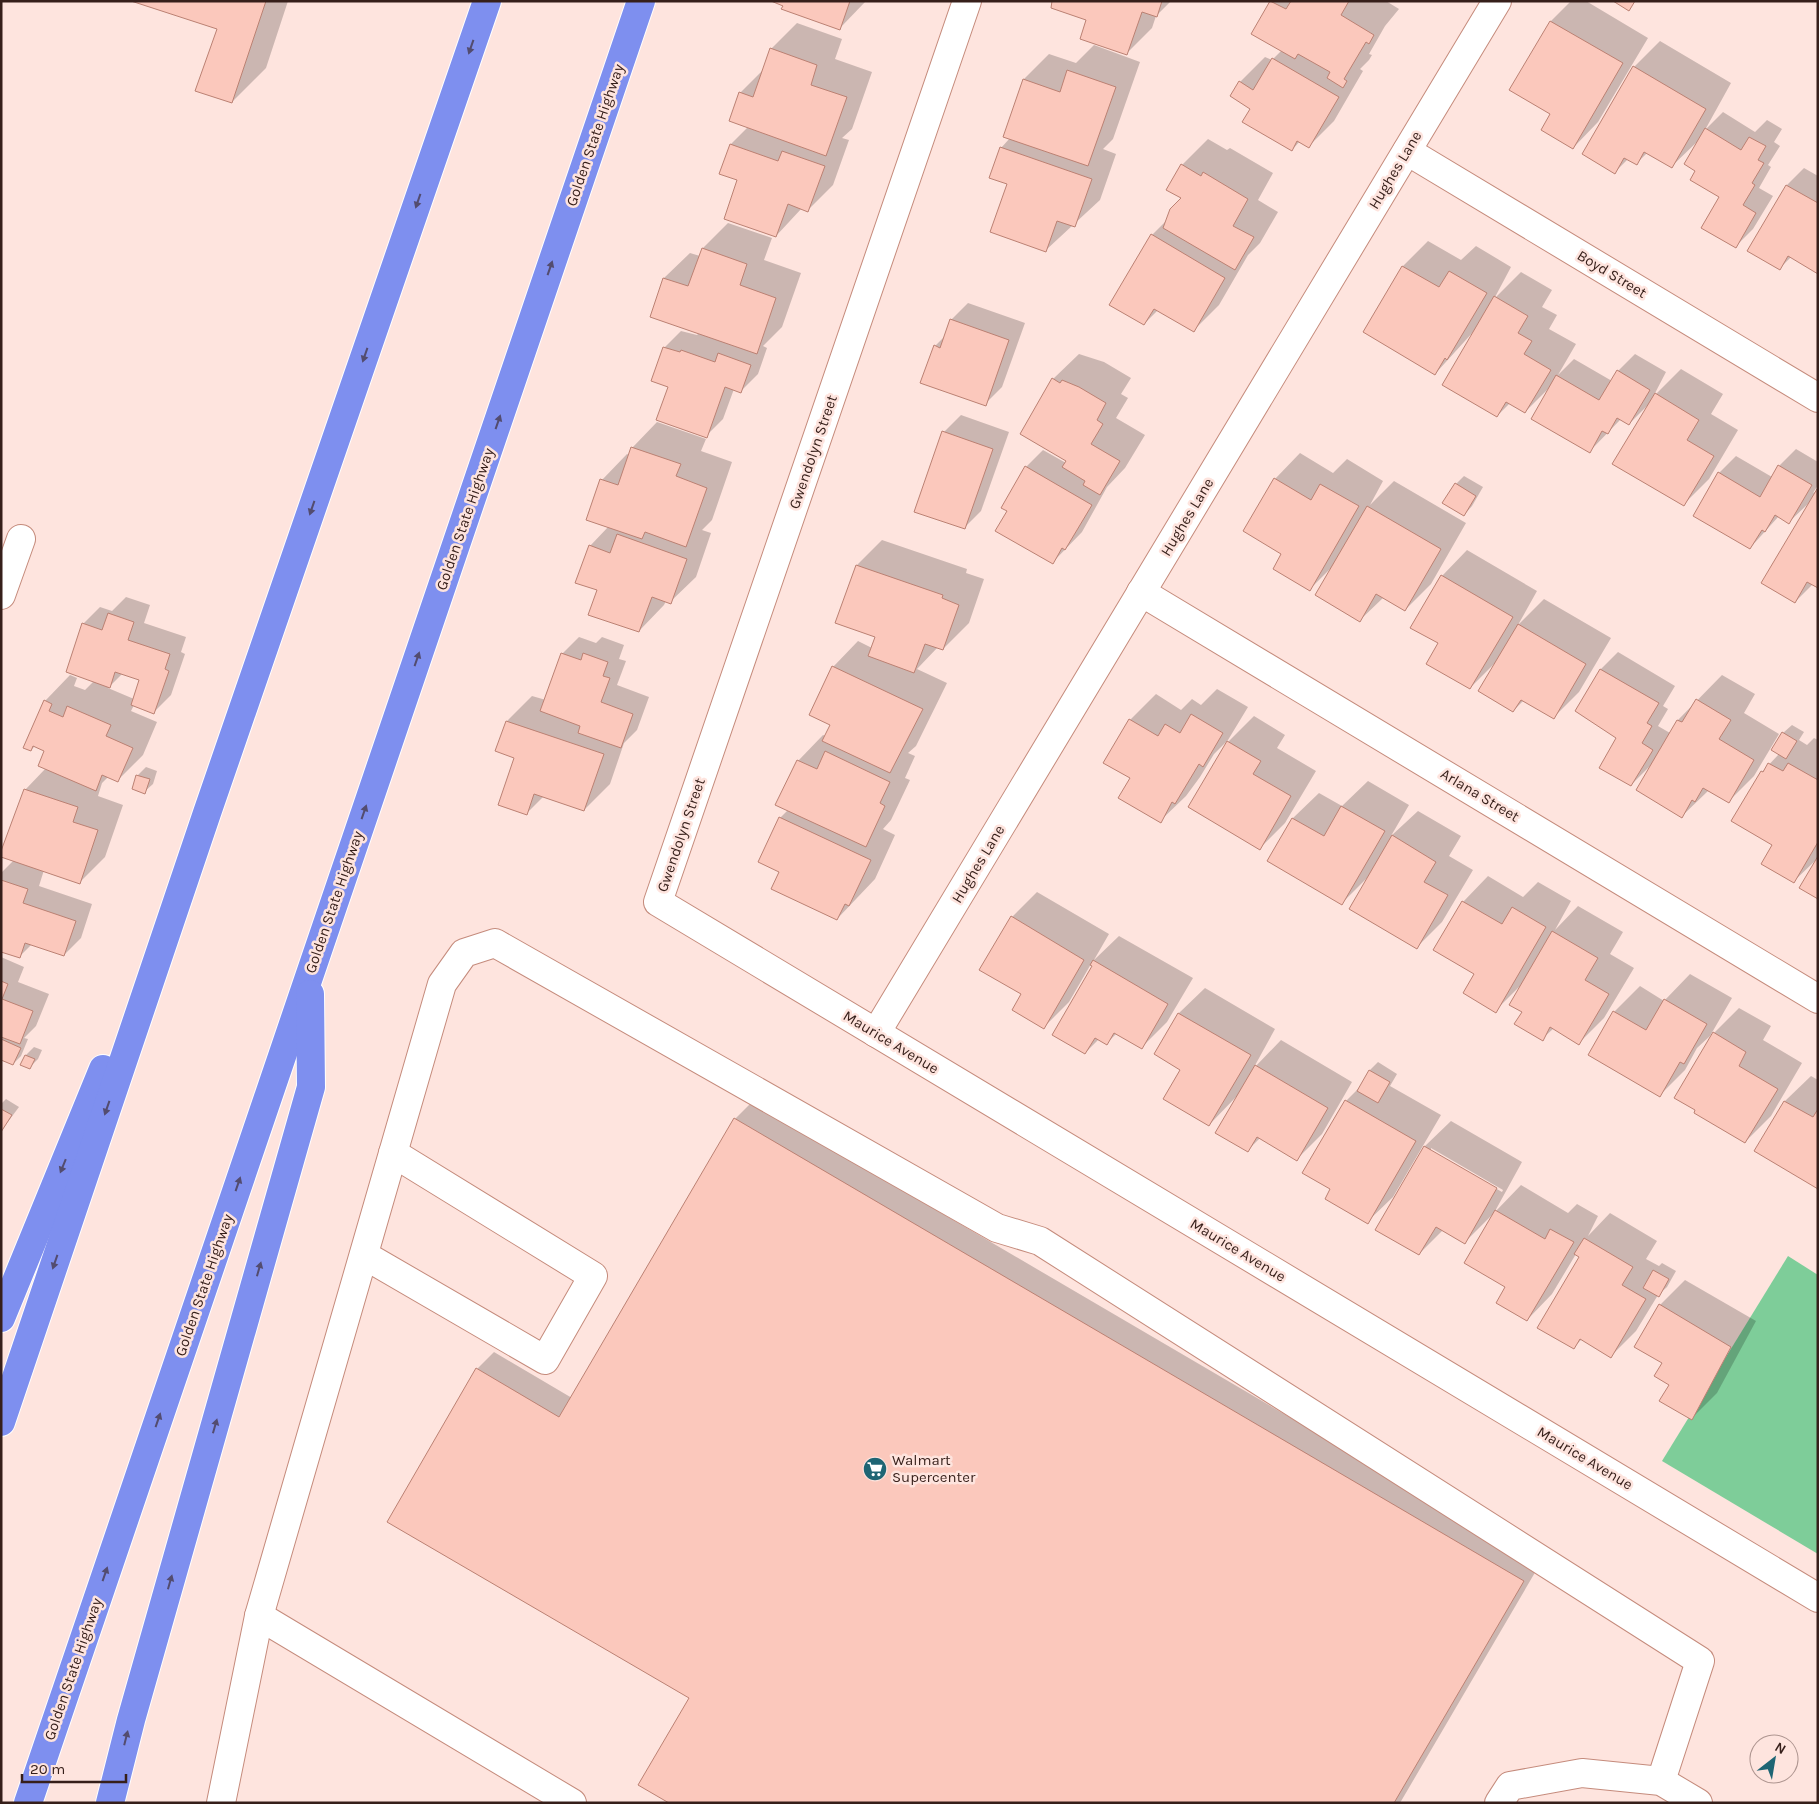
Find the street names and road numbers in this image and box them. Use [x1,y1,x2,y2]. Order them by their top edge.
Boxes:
street label: Golden State Highway [562,61,628,208]
street label: Hughes Lane [1365,128,1425,212]
street label: Boyd Street [1574,246,1650,302]
street label: Gwendolyn Street [785,392,841,511]
street label: Golden State Highway [432,445,498,592]
street label: Hughes Lane [1157,475,1217,559]
street label: Arlana Street [1437,764,1523,826]
street label: Gwendolyn Street [653,775,709,894]
street label: Hughes Lane [948,822,1008,906]
street label: Golden State Highway [301,828,367,975]
street label: Maurice Avenue [840,1006,942,1078]
street label: Golden State Highway [171,1211,237,1358]
street label: Maurice Avenue [1187,1214,1289,1286]
street label: Maurice Avenue [1534,1422,1636,1494]
street label: Golden State Highway [40,1595,106,1742]

